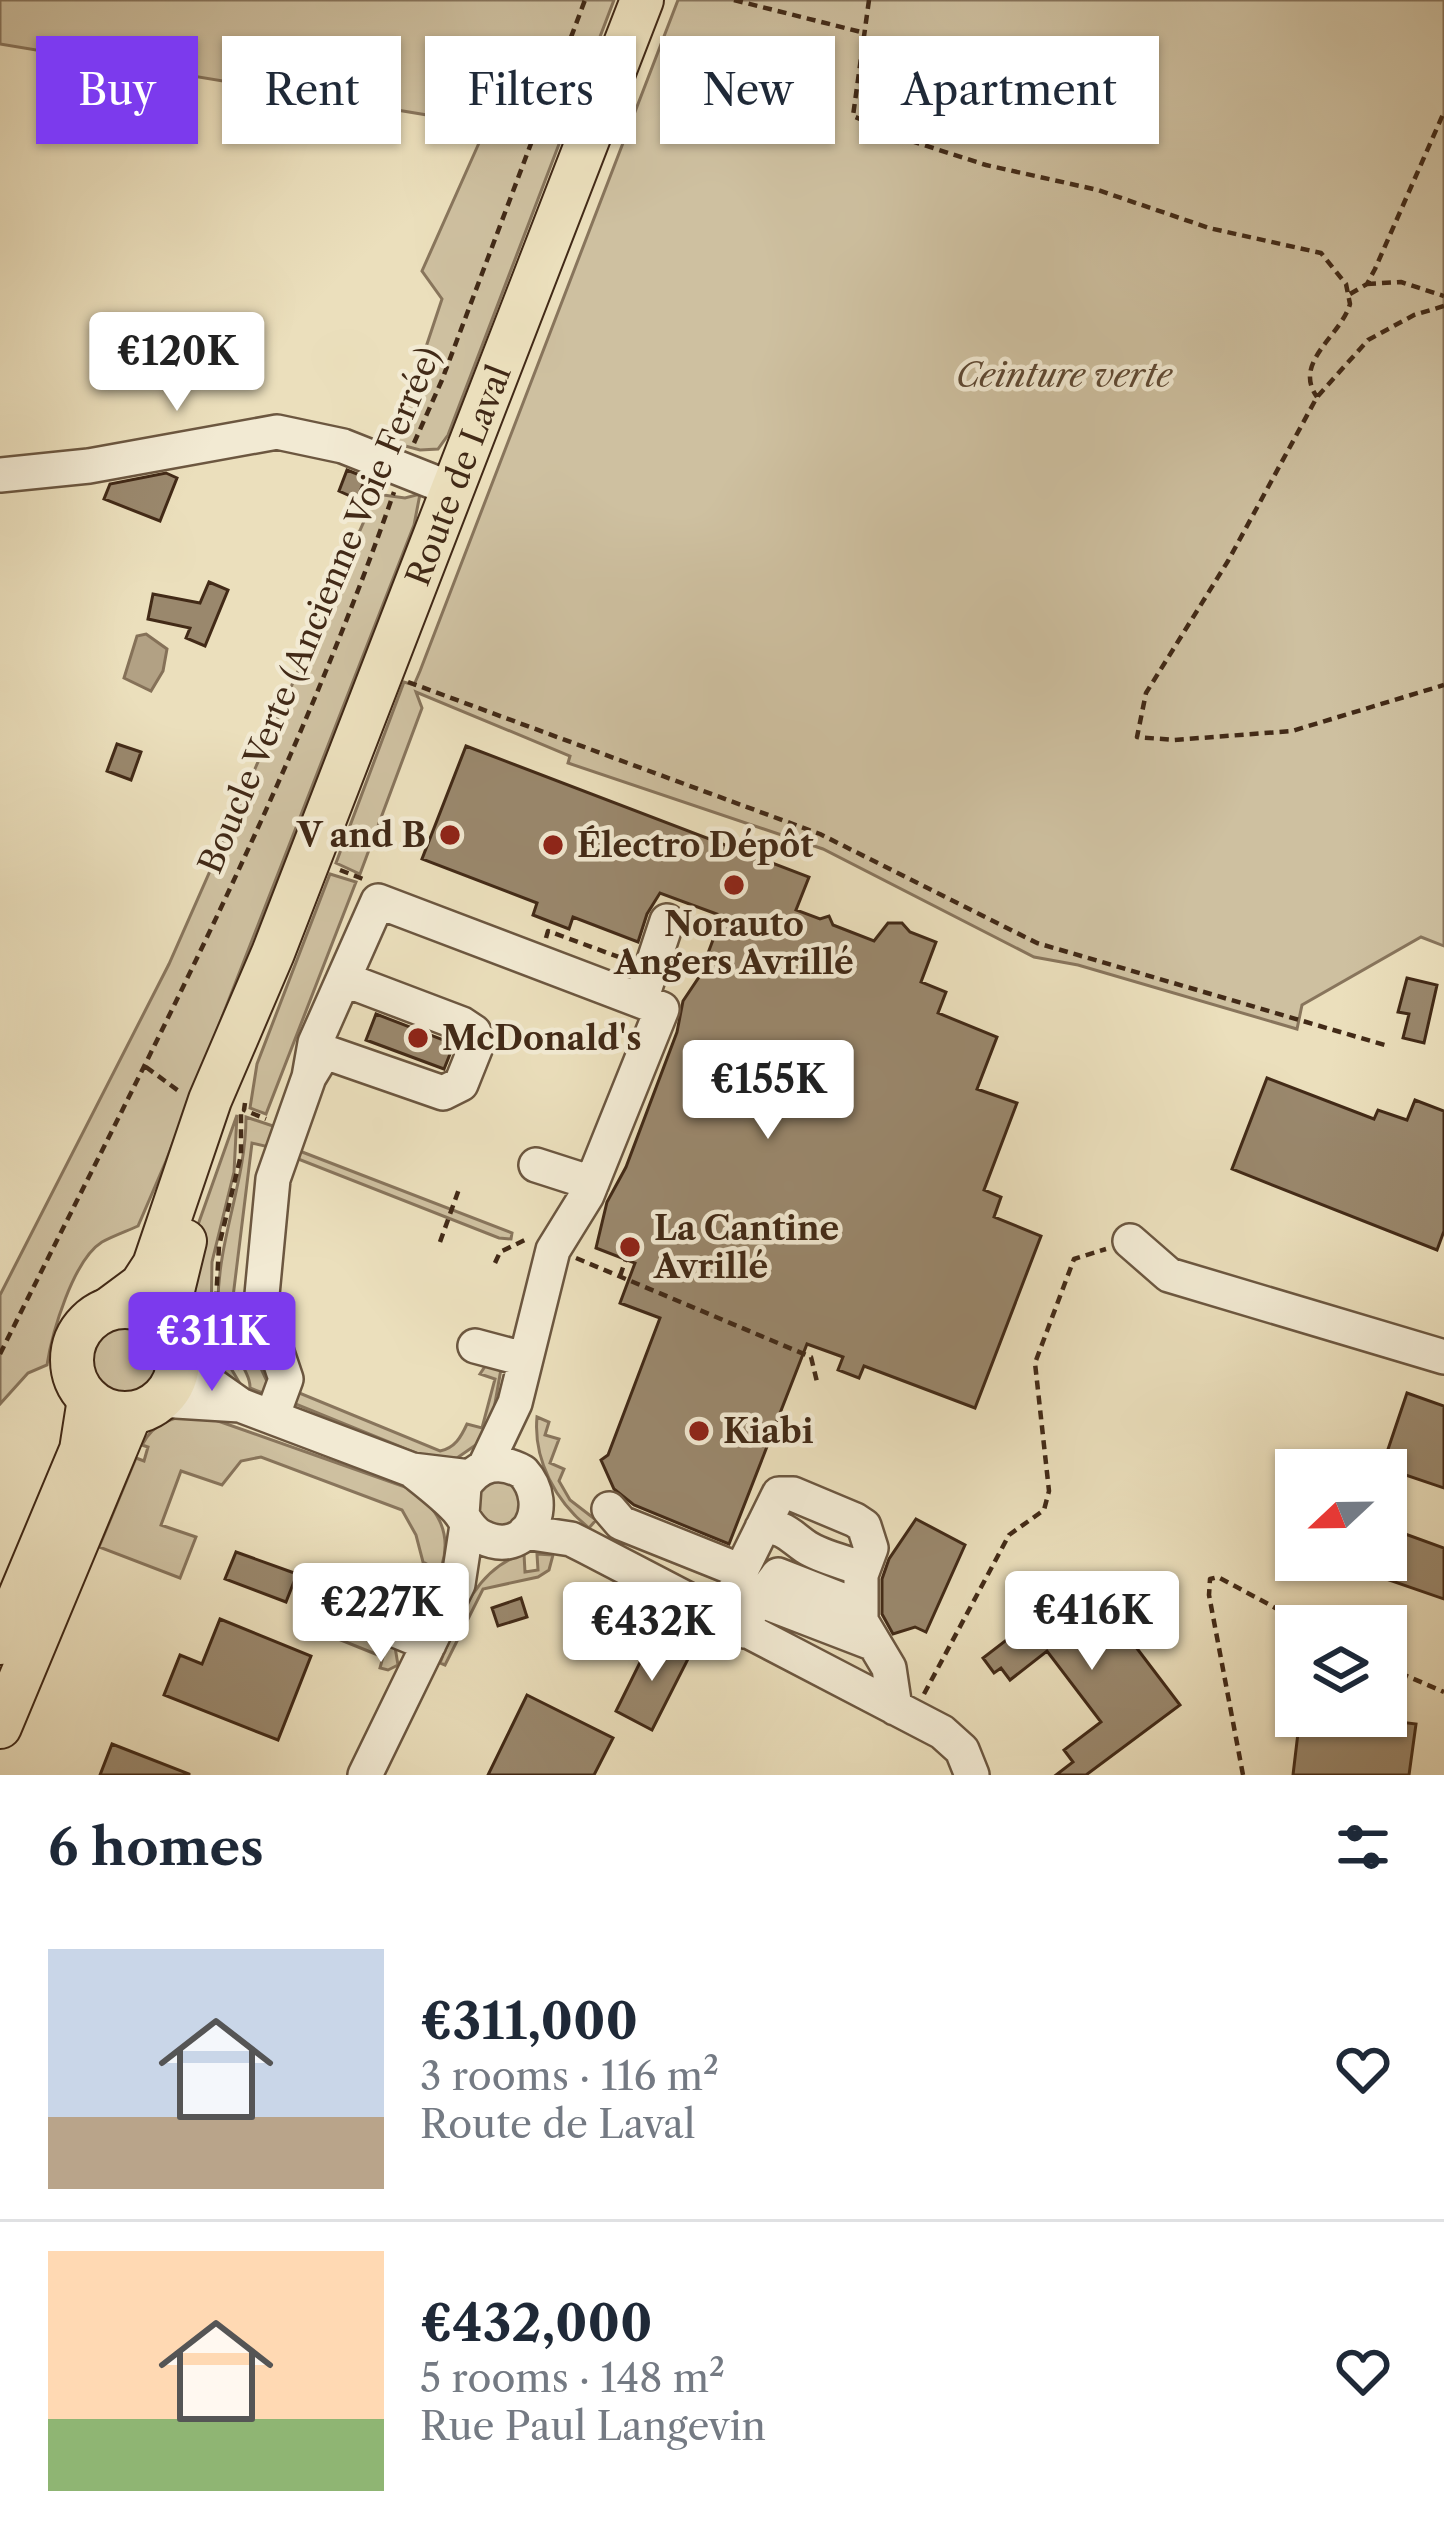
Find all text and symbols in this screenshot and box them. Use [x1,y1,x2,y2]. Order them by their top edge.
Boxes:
chip: Buy [36,36,198,144]
chip: Rent [222,36,401,144]
chip: Filters [425,36,636,144]
chip: New [660,36,835,144]
chip: Apartment [859,36,1159,144]
pin: €120K [93,312,261,414]
text: €120K [116,327,238,375]
street label: Boucle Verte (Ancienne Voie Ferrée) [190,341,449,880]
park label: Ceinture verte [956,355,1173,396]
street label: Route de Laval [397,359,520,591]
place label: V and B [296,815,426,856]
marker: V and B [437,822,463,848]
place label: Électro Dépôt [577,825,814,866]
marker: Électro Dépôt [540,832,566,858]
marker: Norauto Angers Avrillé [721,872,747,898]
place label: Norauto Angers Avrillé [613,904,854,983]
place label: McDonald's [442,1018,642,1059]
marker: McDonald's [405,1025,431,1051]
pin: €155K [684,1040,852,1142]
text: €155K [710,1055,826,1103]
place label: La Cantine Avrillé [653,1208,839,1287]
marker: La Cantine Avrillé [617,1234,643,1260]
pin: €311K [128,1292,296,1394]
text: €311K [155,1307,269,1355]
place label: Kiabi [723,1411,814,1452]
marker: Kiabi [686,1418,712,1444]
north arrow [1275,1449,1407,1581]
map controls [1275,1449,1407,1737]
pin: €227K [297,1563,465,1665]
pin: €416K [1008,1571,1176,1673]
text: €227K [320,1578,442,1626]
pin: €432K [568,1582,736,1684]
text: €416K [1032,1586,1152,1634]
text: €432K [590,1597,714,1645]
button: layers [1275,1605,1407,1737]
icon: filters [1330,1814,1396,1880]
text: 6 homes [48,1816,264,1878]
text: €311,000 [420,1990,638,2052]
icon: home [144,1997,288,2141]
icon: heart [1330,2036,1396,2102]
text: 3 rooms · 116 m² [420,2052,719,2100]
text: Route de Laval [420,2100,695,2148]
text: €432,000 [420,2292,652,2354]
icon: home [144,2299,288,2443]
icon: heart [1330,2338,1396,2404]
text: 5 rooms · 148 m² [420,2354,725,2402]
text: Rue Paul Langevin [420,2402,766,2450]

